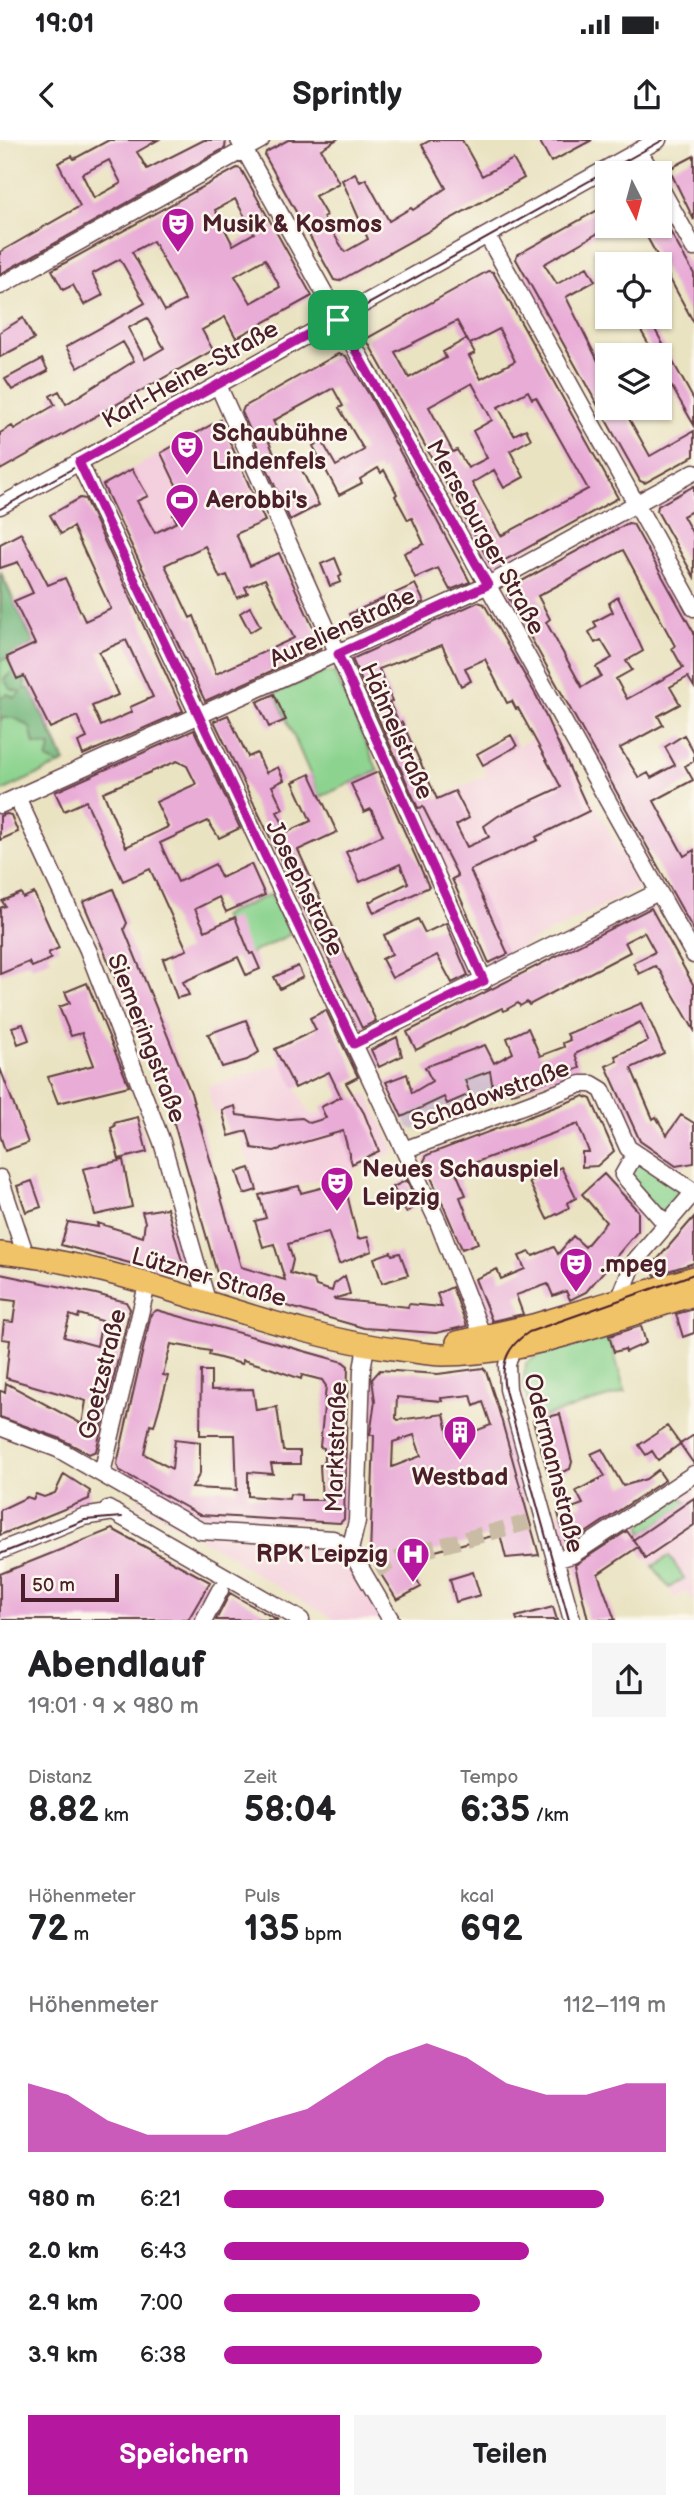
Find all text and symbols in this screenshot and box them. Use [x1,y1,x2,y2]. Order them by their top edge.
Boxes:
text: 19:01 [35,9,95,40]
text: Sprintly [292,75,402,114]
icon: back [28,76,66,114]
icon: share [628,76,666,114]
north arrow [595,161,672,238]
map controls [595,161,672,420]
theatre icon: Musik & Kosmos [159,205,197,254]
place label: Musik & Kosmos [202,210,382,239]
button: locate [595,252,672,329]
pin [308,290,368,350]
icon: arrive [319,301,357,339]
street label: Karl-Heine-Straße [97,314,283,435]
button: layers [595,343,672,420]
place label: Schaubühne Lindenfels [212,419,348,476]
theatre icon: Schaubühne Lindenfels [168,428,206,477]
street label: Merseburger Straße [420,435,551,640]
sports icon: Aerobbi's [163,481,201,530]
place label: Aerobbi's [205,486,308,515]
street label: Aurelienstraße [265,581,420,674]
street label: Hähnelstraße [354,659,440,804]
street label: Josephstraße [259,816,350,961]
street label: Siemeringstraße [101,950,192,1127]
street label: Schadowstraße [407,1053,573,1138]
place label: Neues Schauspiel Leipzig [362,1155,559,1212]
theatre icon: Neues Schauspiel Leipzig [318,1164,356,1213]
street label: Lützner Straße [128,1242,290,1313]
theatre icon: .mpeg [557,1245,595,1294]
place label: .mpeg [600,1250,667,1279]
street label: Goetzstraße [72,1306,133,1442]
street label: Odermannstraße [517,1370,590,1556]
street label: Marktstraße [320,1381,353,1513]
building icon: Westbad [441,1413,479,1462]
place label: Westbad [412,1463,508,1492]
hospital icon: RPK Leipzig [394,1535,432,1584]
place label: RPK Leipzig [256,1540,388,1569]
scale bar [21,1571,119,1603]
text: 50 m [32,1574,75,1597]
text: Abendlauf [28,1643,206,1688]
button: share [592,1643,666,1717]
text: 19:01 · 9 × 980 m [28,1692,199,1720]
text: Distanz [28,1766,92,1789]
text: Zeit [244,1766,277,1789]
text: Tempo [460,1766,518,1789]
text: 8.82 [28,1789,99,1832]
text: 58:04 [244,1789,336,1832]
text: 6:35 [460,1789,530,1832]
text: km [99,1804,129,1827]
text: /km [530,1804,569,1827]
text: Höhenmeter [28,1885,135,1908]
text: Puls [244,1885,280,1908]
text: kcal [460,1885,494,1908]
text: 72 [28,1908,68,1951]
text: 135 [244,1908,299,1951]
text: 692 [460,1908,523,1951]
text: m [68,1923,89,1946]
text: bpm [299,1923,342,1946]
text: Höhenmeter [28,1991,158,2019]
text: 112–119 m [563,1991,666,2019]
text: 980 m [28,2185,95,2213]
text: 6:21 [140,2185,181,2213]
text: 2.0 km [28,2237,99,2265]
text: 6:43 [140,2237,187,2265]
text: 2.9 km [28,2289,98,2317]
text: 7:00 [140,2289,183,2317]
text: 3.9 km [28,2341,98,2369]
text: 6:38 [140,2341,186,2369]
button: Speichern [28,2415,340,2495]
button: Teilen [354,2415,666,2495]

